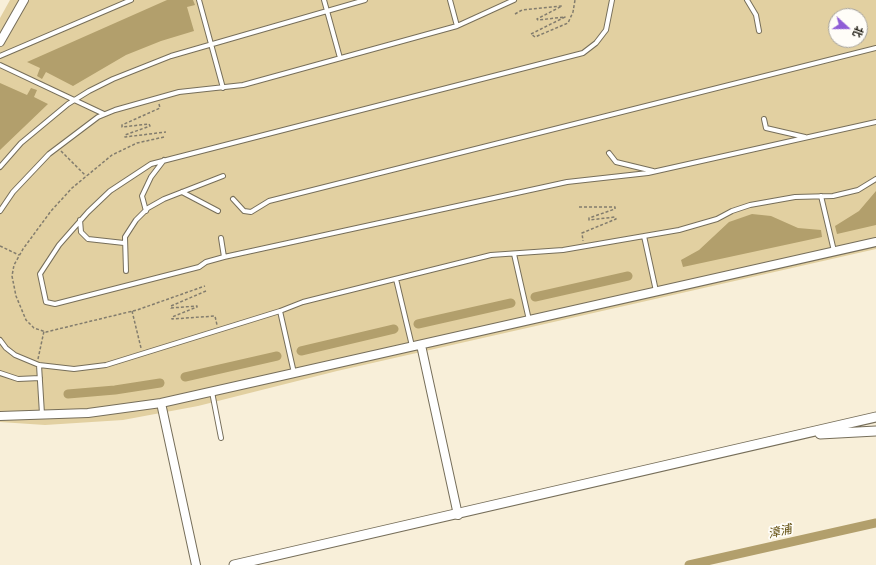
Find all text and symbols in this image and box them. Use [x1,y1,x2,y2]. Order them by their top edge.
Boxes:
north arrow [828,8,868,48]
text: 北 [850,24,868,40]
water label: 漳浦 [767,522,793,542]

